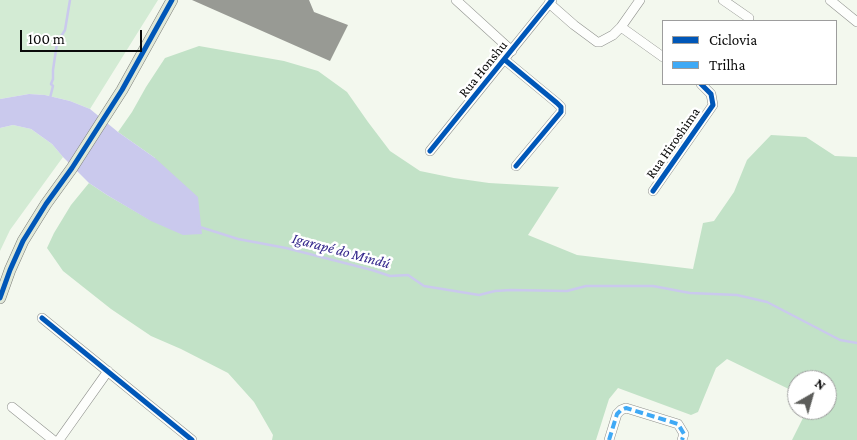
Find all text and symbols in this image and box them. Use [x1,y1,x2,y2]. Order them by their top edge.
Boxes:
scale bar [22,20,145,52]
legend [662,20,837,85]
text: 100 m [28,31,65,47]
text: Ciclovia [709,32,757,48]
street label: Rua Honshu [455,37,511,101]
text: Trilha [709,57,745,73]
street label: Rua Hiroshima [642,104,704,182]
water label: Igarapé do Mindú [290,229,392,273]
north arrow [787,370,837,420]
text: N [812,375,829,393]

